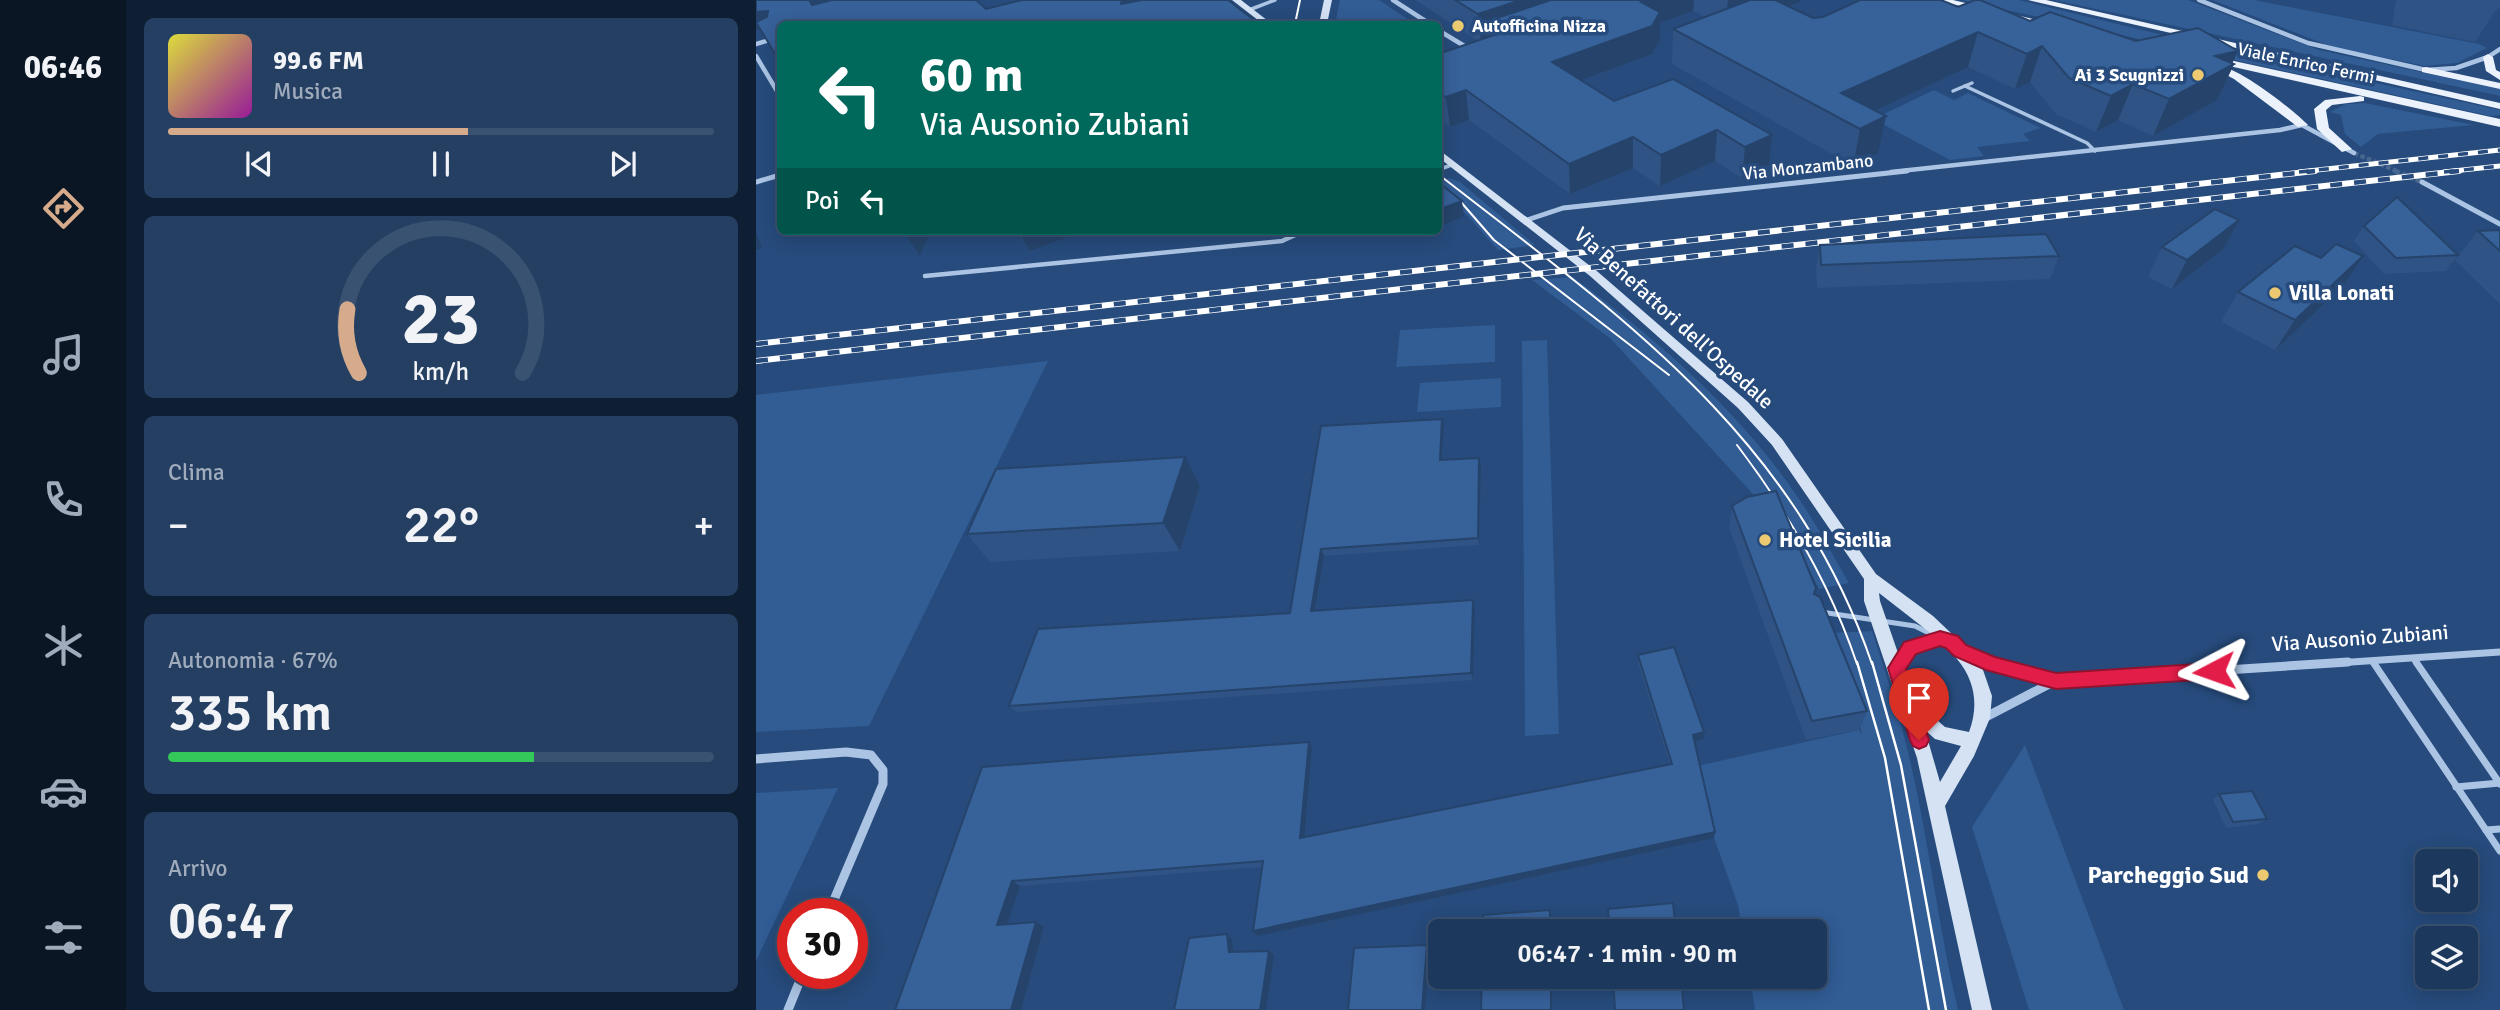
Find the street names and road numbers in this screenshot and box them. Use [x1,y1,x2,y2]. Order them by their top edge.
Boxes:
street label: Viale Enrico Fermi [2235,38,2377,88]
street label: Via Monzambano [1742,149,1874,185]
street label: Via Benefattori dell'Ospedale [1569,221,1779,415]
street label: Via Ausonio Zubiani [2271,619,2449,657]

